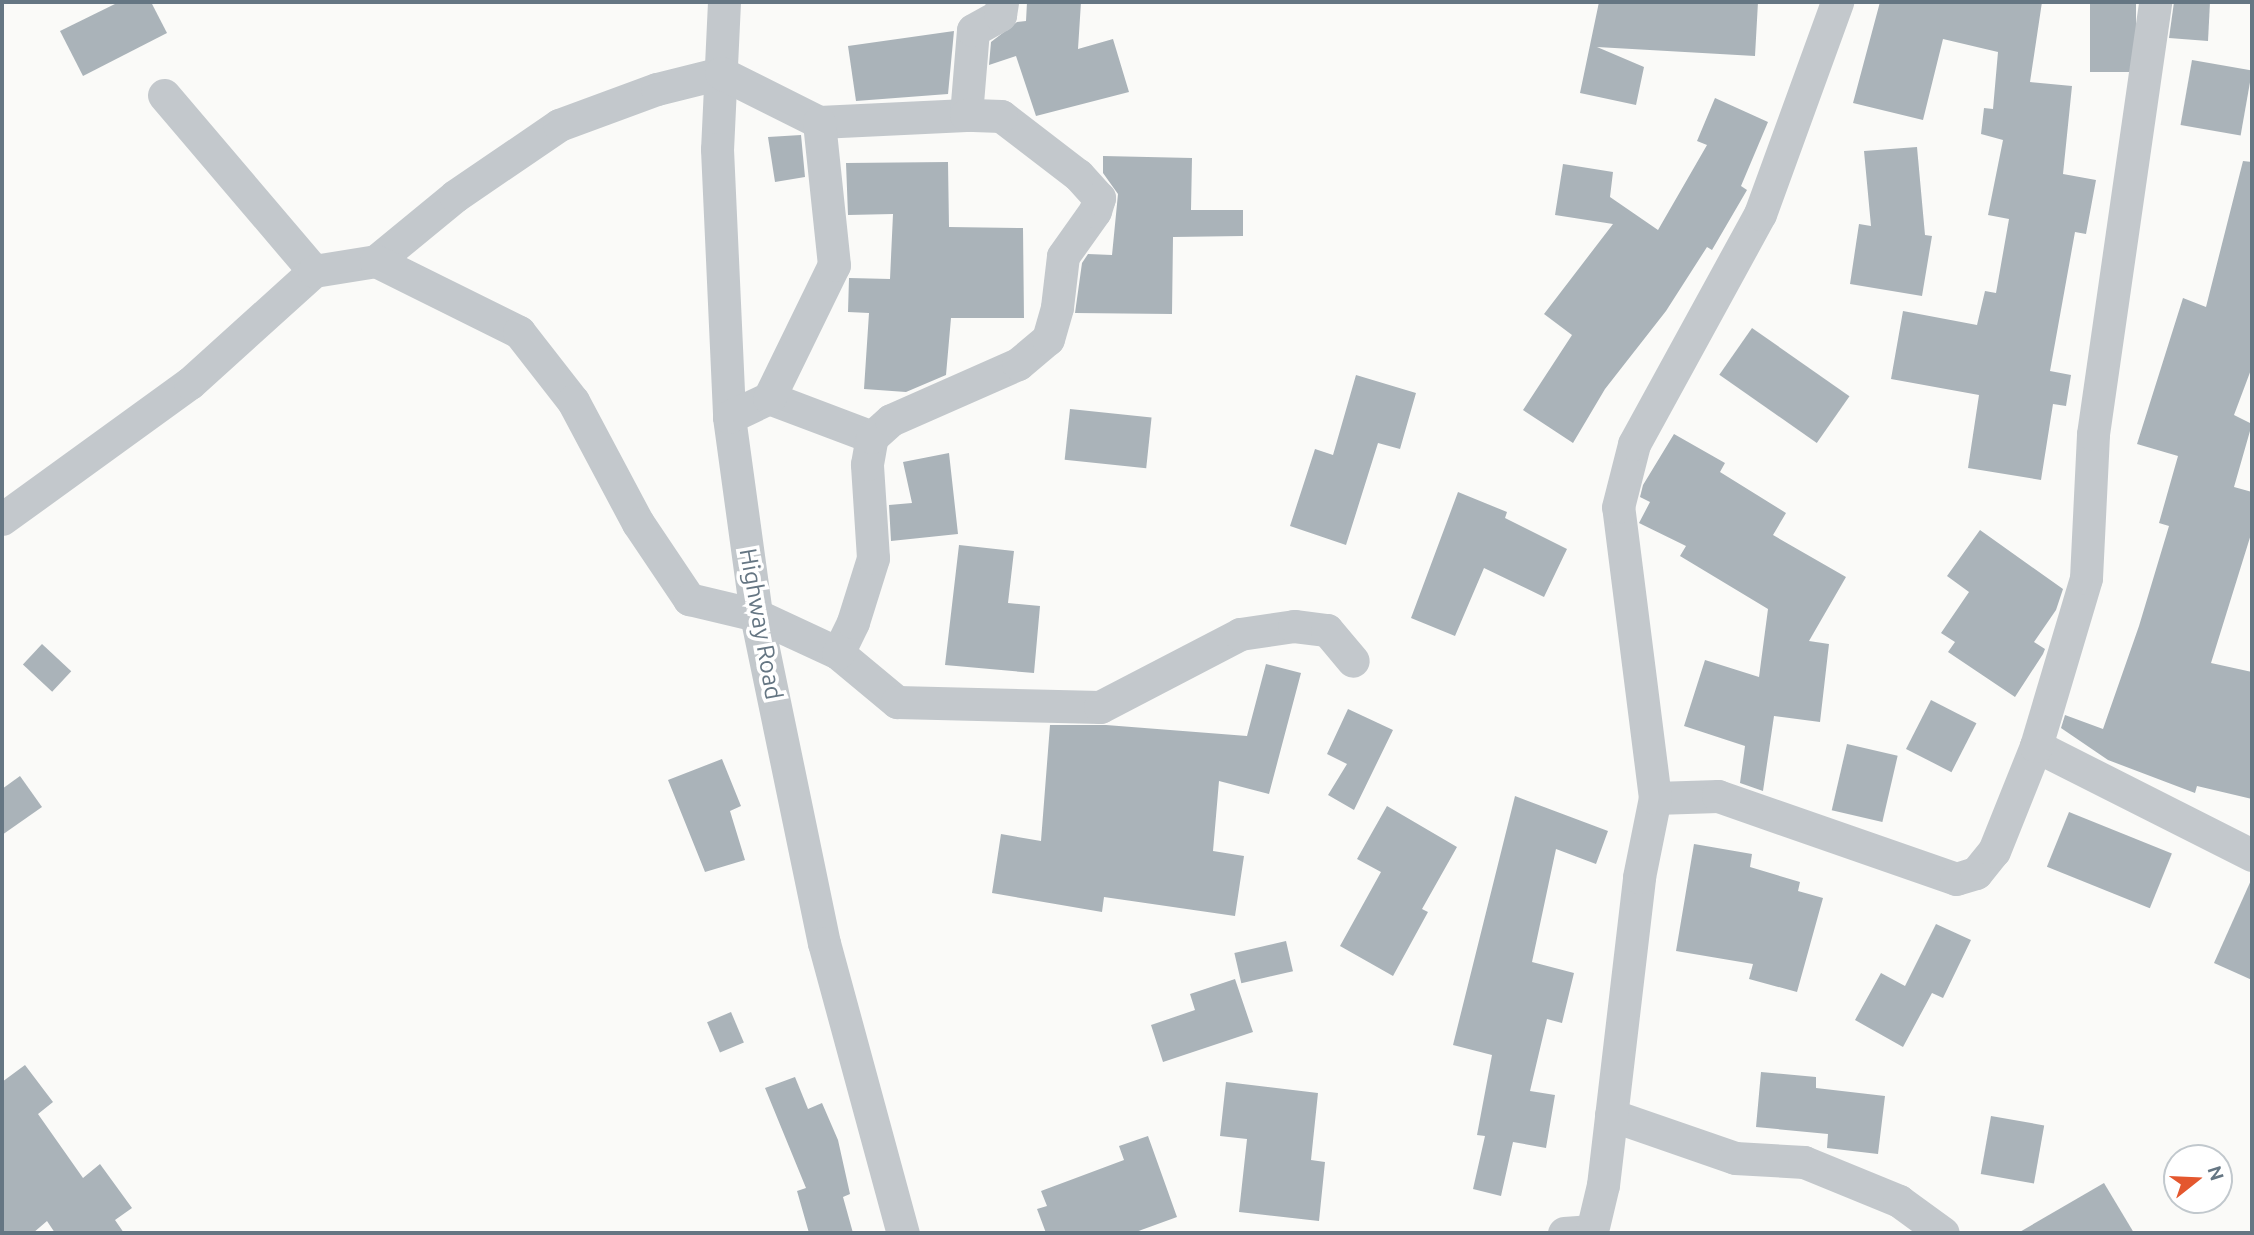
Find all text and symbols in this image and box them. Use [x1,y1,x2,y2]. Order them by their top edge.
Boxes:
street label: Highway Road [734,546,788,702]
north arrow [2163,1144,2233,1214]
text: N [2203,1163,2229,1183]

